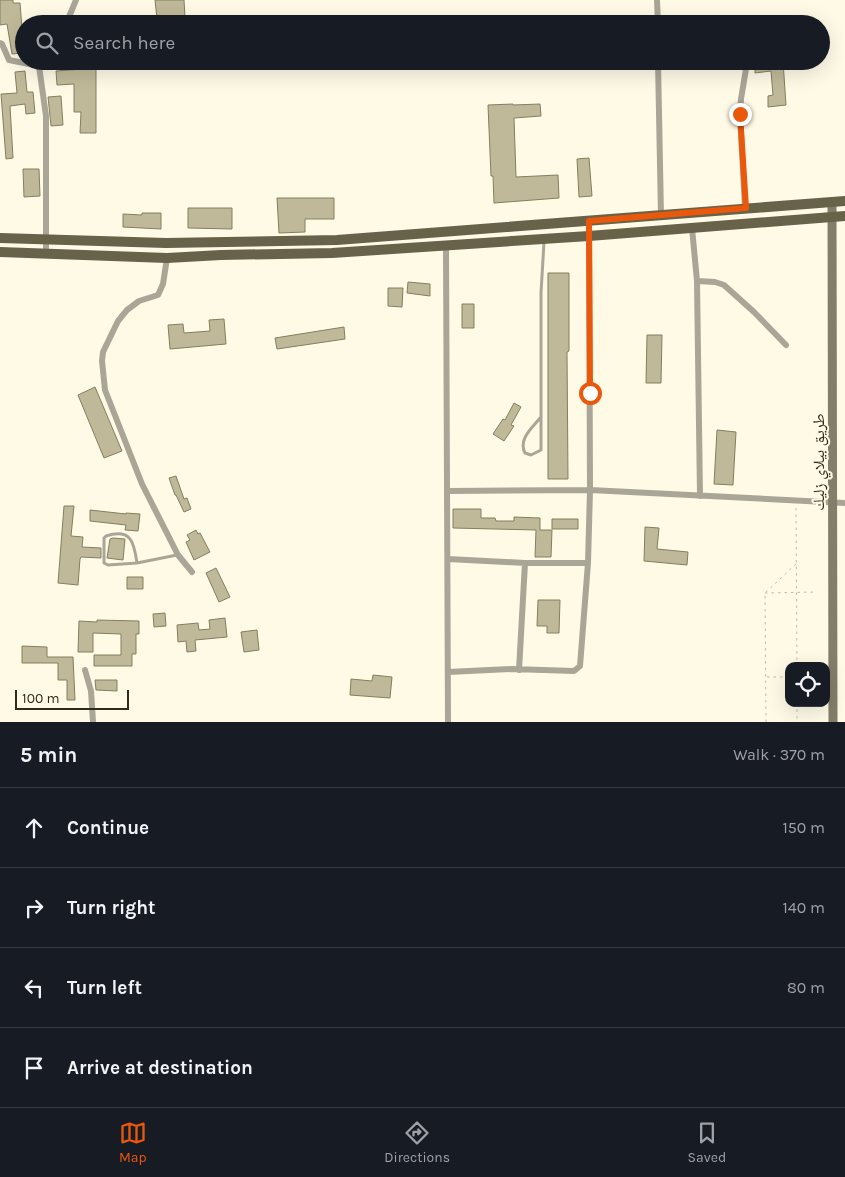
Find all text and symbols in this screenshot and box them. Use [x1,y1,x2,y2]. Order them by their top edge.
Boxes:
search box [15,15,830,70]
icon: search [33,29,61,57]
text: Search here [73,32,175,54]
route end [729,103,752,126]
route start [579,382,602,405]
street label: طريق بيلاي زليك [809,413,831,511]
map controls [785,662,830,707]
button: locate [785,662,830,707]
scale bar [15,687,129,710]
text: 100 m [22,690,60,707]
text: 5 min [20,743,77,767]
text: Walk · 370 m [733,745,825,764]
icon: ahead [20,814,48,842]
text: Continue [67,817,149,839]
text: 150 m [782,818,825,837]
icon: right [20,894,48,922]
text: Turn right [67,897,156,919]
text: 140 m [783,898,825,917]
icon: left [20,974,48,1002]
text: Turn left [67,977,142,999]
text: 80 m [787,978,825,997]
icon: arrive [20,1054,48,1082]
text: Arrive at destination [67,1057,253,1079]
tab: Map [119,1119,147,1166]
tab: Directions [384,1119,450,1166]
tab: Saved [688,1119,726,1166]

